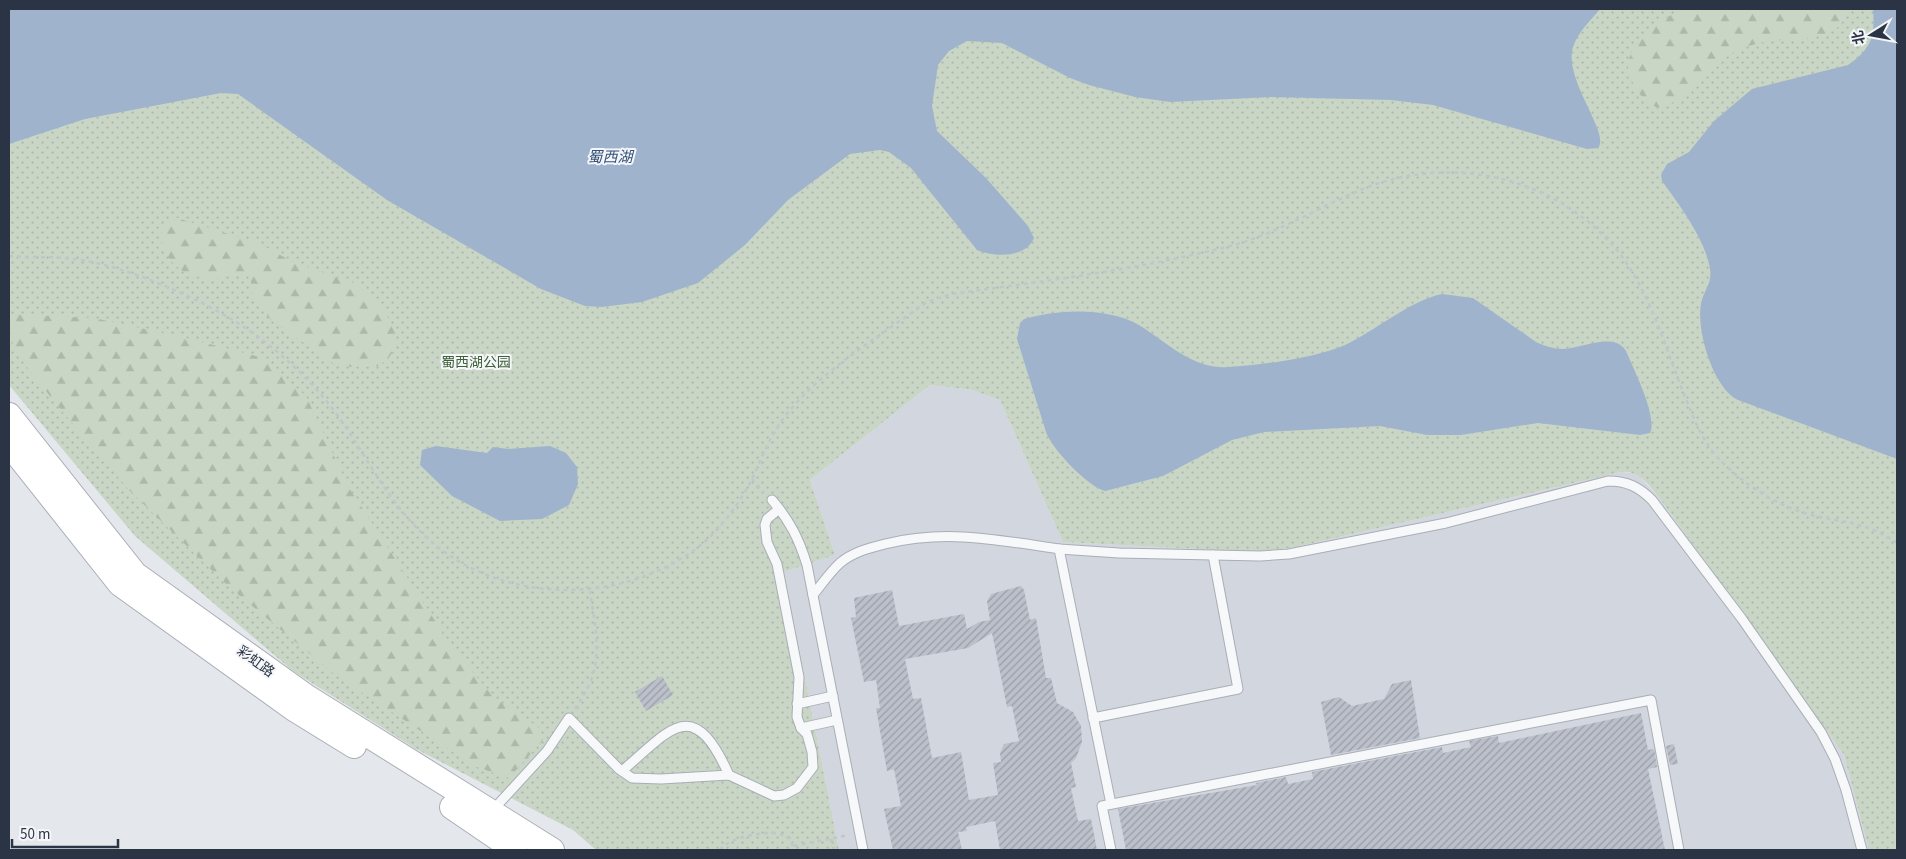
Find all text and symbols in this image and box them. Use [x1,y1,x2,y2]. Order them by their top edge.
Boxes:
north arrow [1846,10,1896,60]
text: 北 [1848,29,1870,46]
water label: 蜀西湖 [587,147,634,168]
park label: 蜀西湖公园 [441,353,511,373]
street label: 彩虹路 [233,641,278,682]
scale bar [12,816,119,848]
text: 50 m [20,824,50,845]

